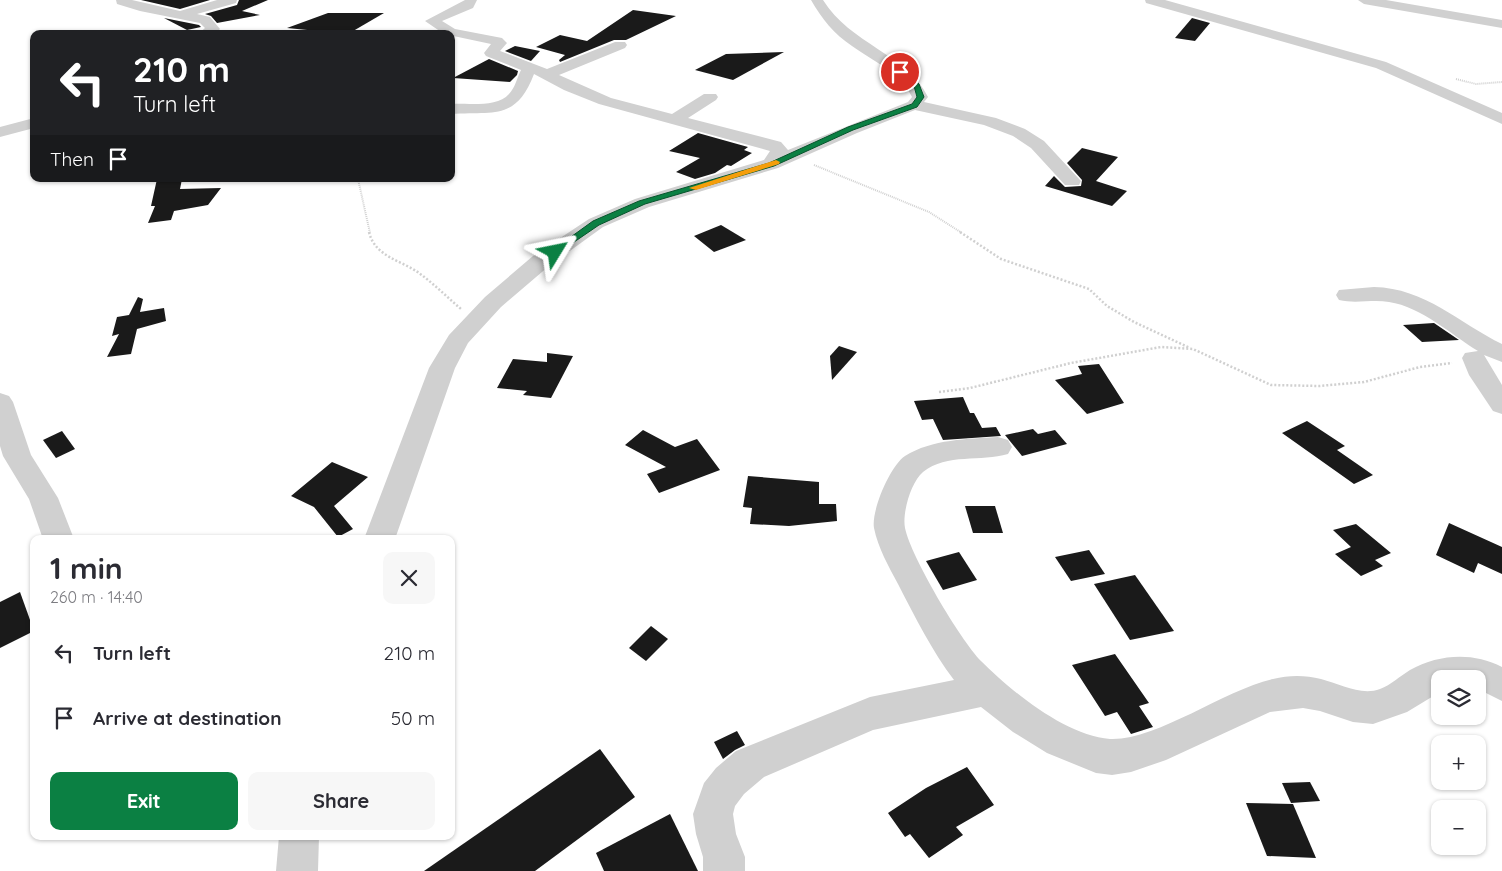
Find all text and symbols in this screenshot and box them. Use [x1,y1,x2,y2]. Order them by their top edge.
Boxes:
text: 210 m [133,47,230,91]
icon: left [50,50,115,115]
pin [879,51,921,93]
icon: arrive [886,58,914,86]
text: Turn left [133,90,216,118]
icon: arrive [104,145,132,173]
text: Then [50,147,94,171]
position arrow [528,225,580,277]
text: 1 min [50,549,123,587]
button: close [383,552,435,604]
text: 260 m · 14:40 [50,587,143,607]
icon: left [50,639,78,667]
text: Turn left [93,641,171,665]
text: 210 m [384,641,435,665]
map controls [1431,670,1486,855]
button: layers [1431,670,1486,725]
icon: arrive [50,704,78,732]
text: Arrive at destination [93,706,282,730]
text: 50 m [391,706,435,730]
button: + [1431,735,1486,790]
button: Exit [50,772,238,830]
button: Share [248,772,435,830]
button: − [1431,800,1486,855]

